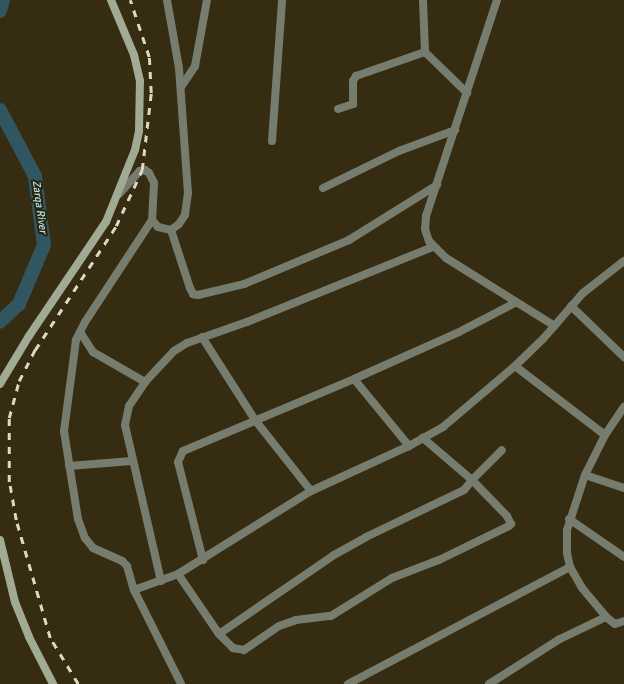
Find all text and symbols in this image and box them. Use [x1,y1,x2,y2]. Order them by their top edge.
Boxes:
water label: Zarqa River [29,180,49,234]

